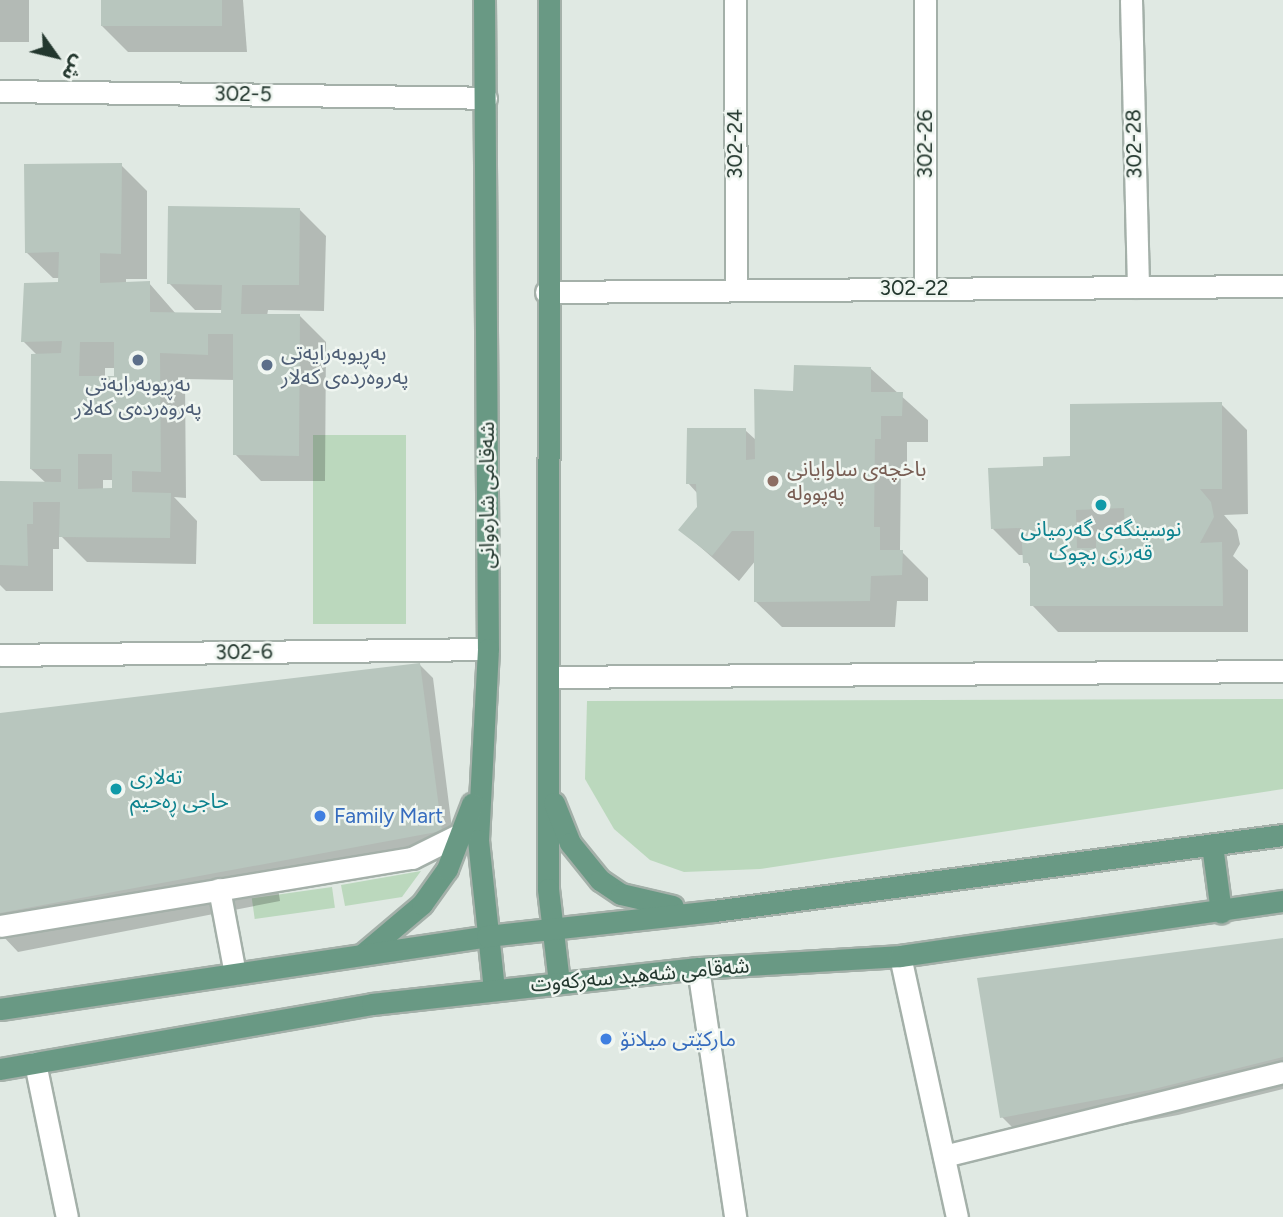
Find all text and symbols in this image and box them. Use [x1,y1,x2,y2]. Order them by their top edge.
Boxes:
north arrow [21,21,91,91]
text: ش [57,51,91,85]
street label: 302-5 [214,81,272,107]
street label: 302-24 [722,109,748,179]
street label: 302-26 [912,109,938,179]
street label: 302-28 [1121,109,1147,179]
street label: 302-22 [880,275,948,301]
place label: بەڕیوبەرایەتی پەروەردەی کەلار [281,340,409,390]
marker: ىەڕیوبەرایەتی پەروەردەی کەلار [130,352,146,368]
marker: بەڕیوبەرایەتی پەروەردەی کەلار [259,357,275,373]
place label: ىەڕیوبەرایەتی پەروەردەی کەلار [74,371,202,421]
street label: شەقامی شارەوانی [474,421,500,569]
place label: باخچەی ساوایانی پەپوولە [787,456,926,506]
marker: باخچەی ساوایانی پەپوولە [765,473,781,489]
marker: نوسینگەی گەرمیانی قەرزی بچوک [1093,497,1109,513]
place label: نوسینگەی گەرمیانی قەرزی بچوک [1021,516,1181,566]
street label: 302-6 [215,639,273,665]
place label: تەلاری حاجی ڕەحیم [130,764,229,814]
marker: تەلاری حاجی ڕەحیم [108,781,124,797]
place label: Family Mart [334,803,443,829]
marker: Family Mart [312,808,328,824]
street label: شەقامی شەهید سەرکەوت [530,953,750,997]
place label: مارکێتی میلانۆ [620,1026,736,1052]
marker: مارکێتی میلانۆ [598,1031,614,1047]

